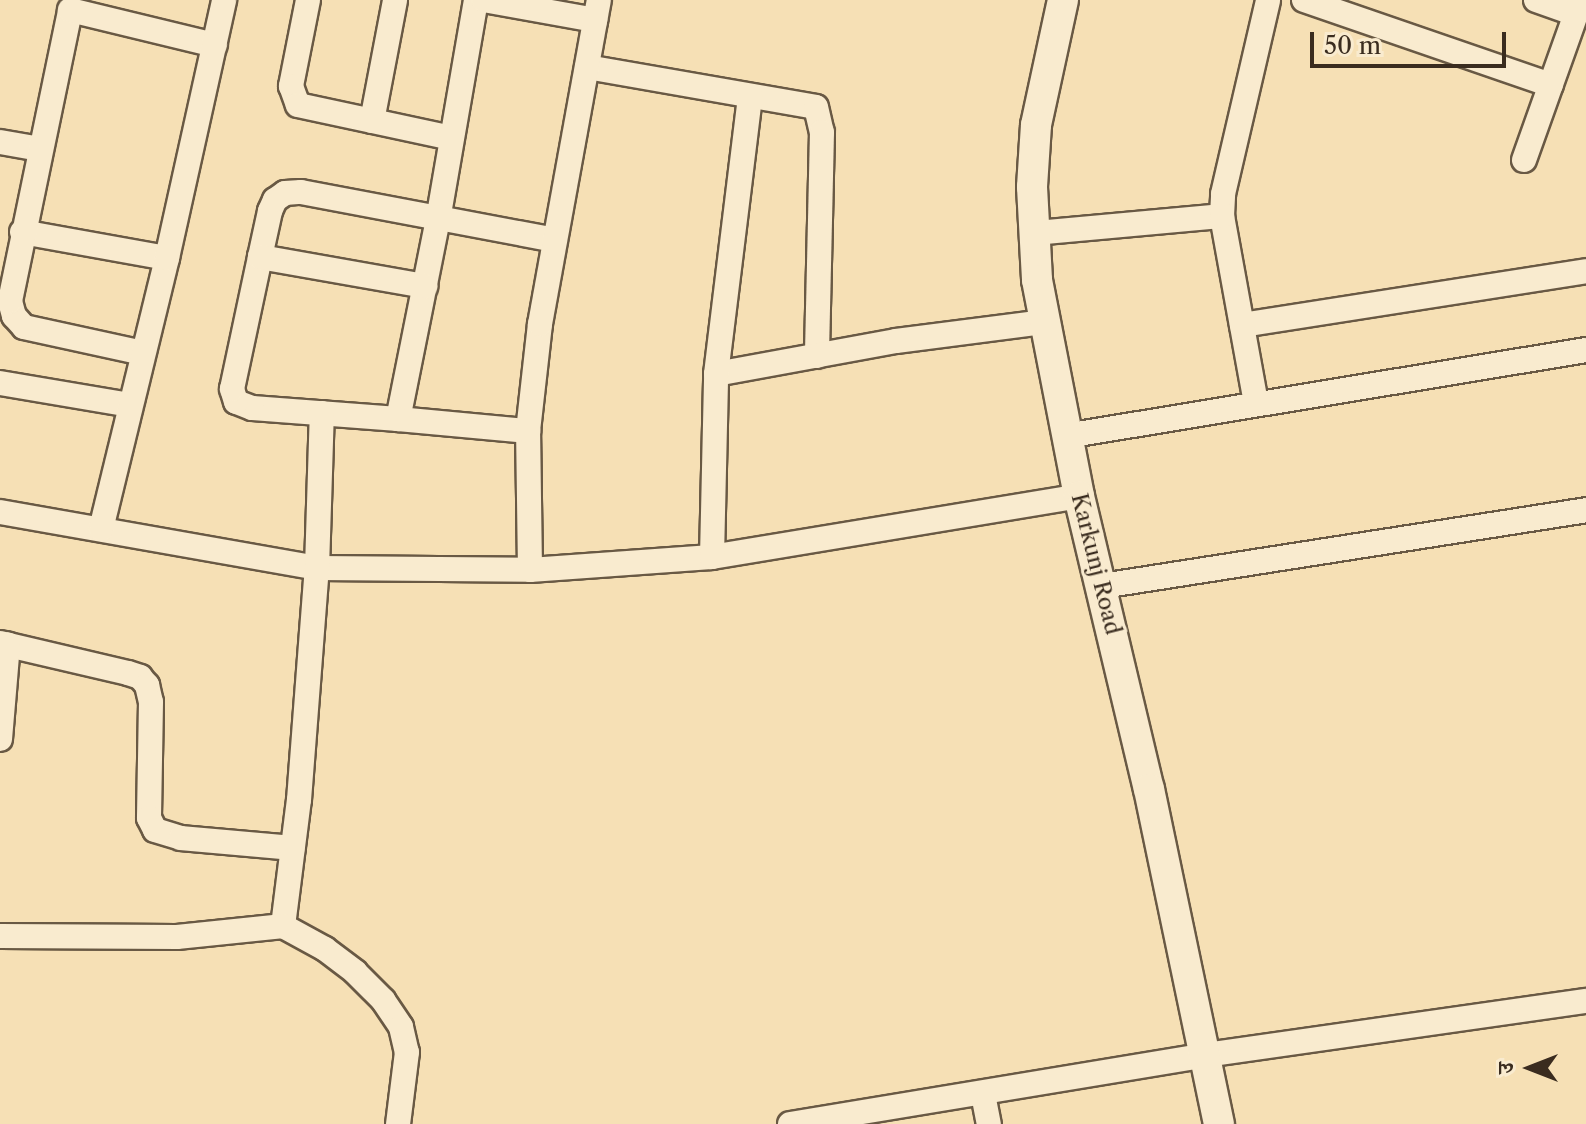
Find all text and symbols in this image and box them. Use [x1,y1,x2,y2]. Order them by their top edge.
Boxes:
scale bar [1314,16,1510,66]
text: 50 m [1324,31,1381,60]
street label: Karkunj Road [1066,491,1126,637]
north arrow [1490,1028,1570,1108]
text: उ [1492,1062,1519,1074]

